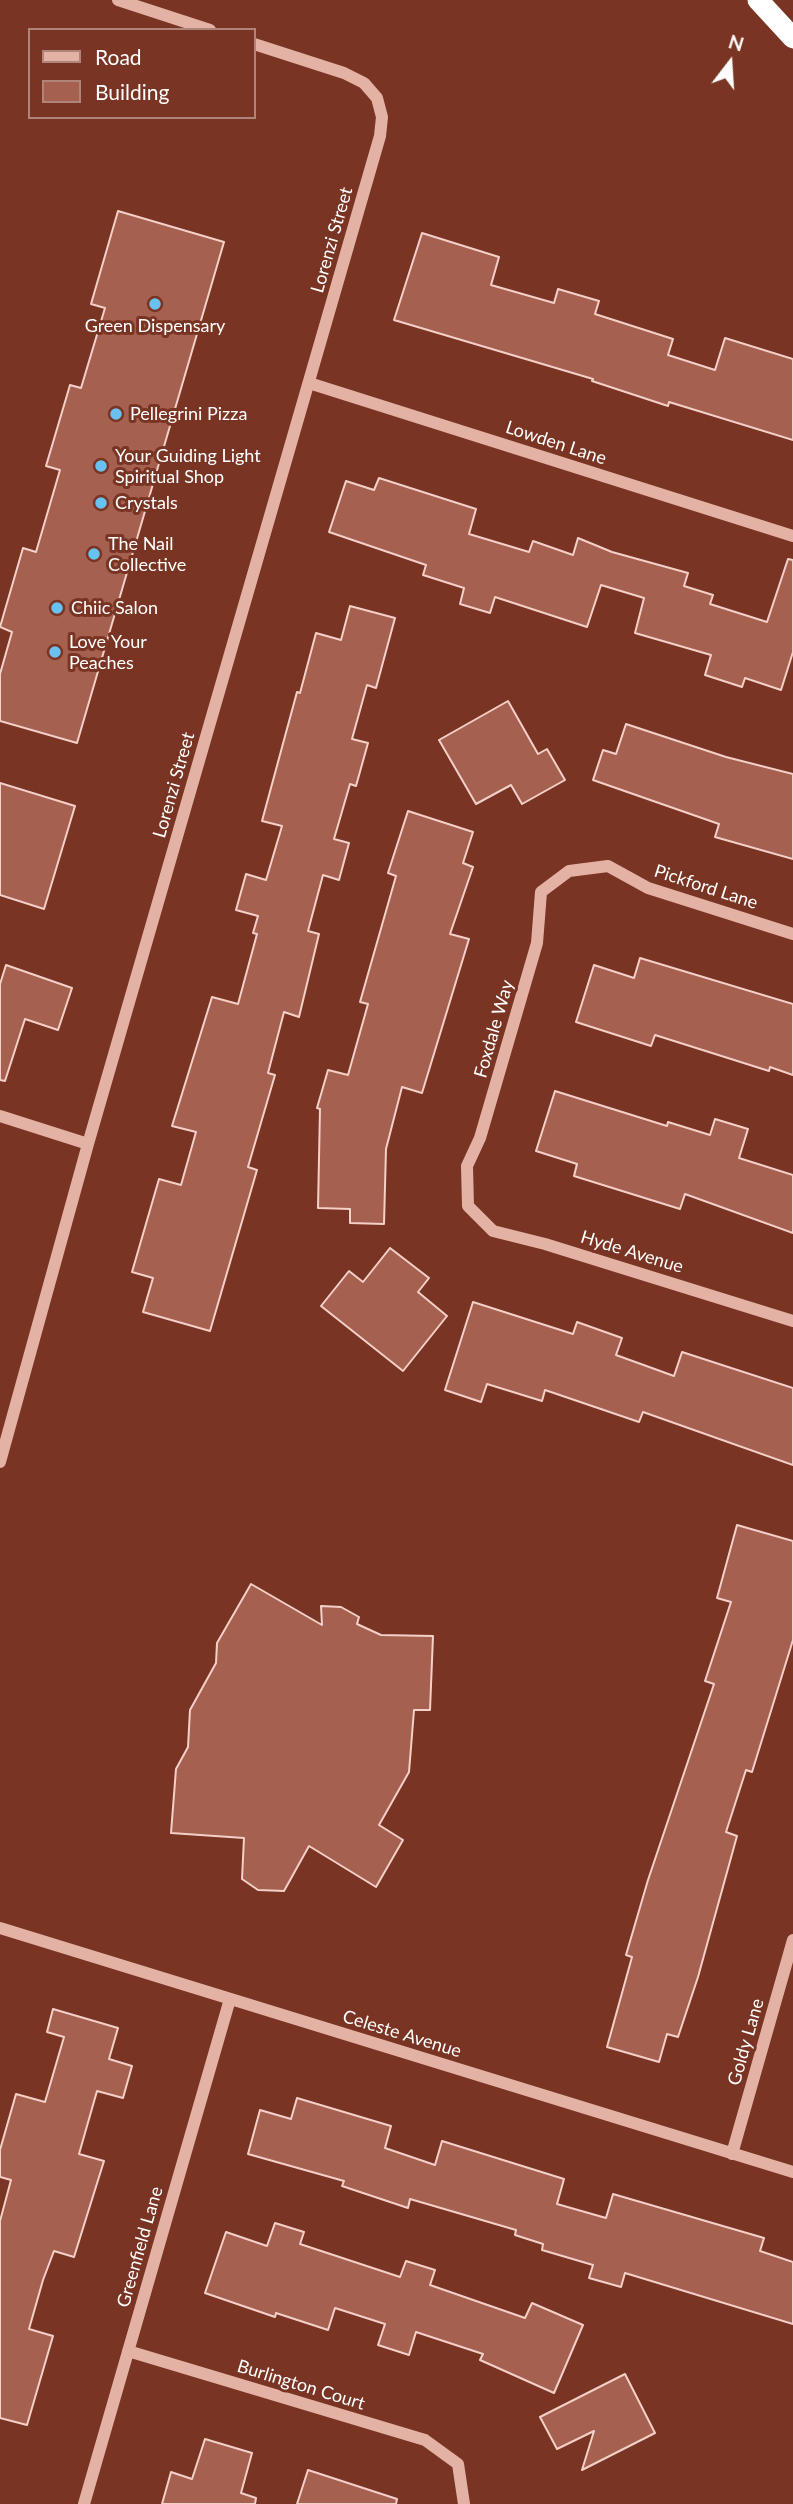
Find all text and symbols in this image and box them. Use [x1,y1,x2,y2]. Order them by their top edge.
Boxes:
legend [28,28,256,119]
north arrow [695,28,765,98]
text: N [726,29,747,56]
text: Road [95,44,142,69]
text: Building [95,79,170,104]
street label: Lorenzi Street [307,185,357,295]
marker: Green Dispensary [147,296,163,312]
place label: Green Dispensary [85,315,225,337]
place label: Pellegrini Pizza [130,403,247,425]
marker: Pellegrini Pizza [108,406,124,422]
street label: Lowden Lane [503,417,609,469]
place label: Your Guiding Light Spiritual Shop [115,445,261,488]
marker: Your Guiding Light Spiritual Shop [93,458,109,474]
place label: Crystals [115,492,178,514]
marker: Crystals [93,495,109,511]
place label: The Nail Collective [108,533,186,576]
marker: The Nail Collective [86,546,102,562]
place label: Chiic Salon [71,597,158,619]
marker: Chiic Salon [49,600,65,616]
place label: Love Your Peaches [69,631,147,674]
marker: Love Your Peaches [47,644,63,660]
street label: Lorenzi Street [149,730,199,840]
street label: Pickford Lane [651,860,761,914]
street label: Foxdale Way [470,978,518,1080]
street label: Hyde Avenue [578,1226,686,1278]
street label: Goldy Lane [723,1996,769,2088]
street label: Celeste Avenue [340,2006,464,2062]
street label: Greenfield Lane [112,2184,168,2310]
street label: Burlington Court [235,2355,367,2415]

